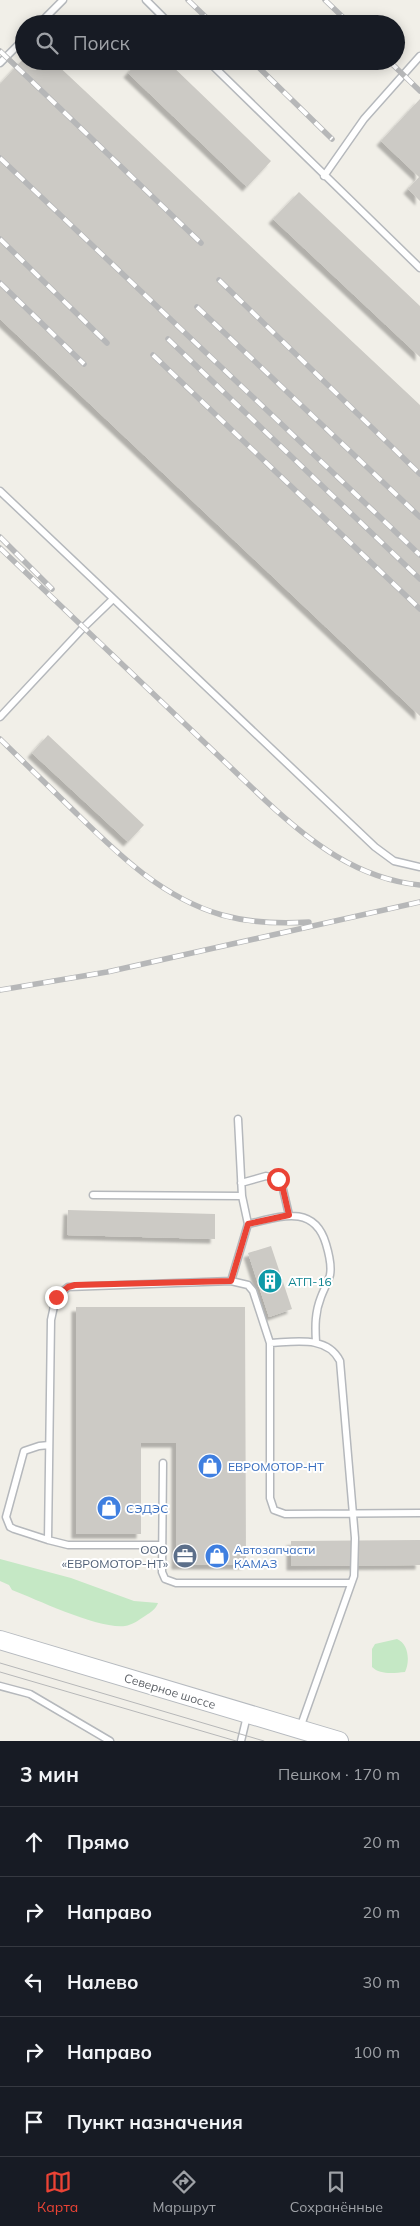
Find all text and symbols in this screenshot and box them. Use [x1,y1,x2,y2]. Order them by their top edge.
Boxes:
search box [15,15,405,70]
icon: search [33,29,61,57]
text: Поиск [73,31,130,55]
route start [267,1168,290,1191]
building icon: АТП-16 [257,1268,283,1294]
place label: АТП-16 [288,1274,332,1289]
route end [45,1286,68,1309]
shop icon: ЕВРОМОТОР-НТ [197,1453,223,1479]
place label: ЕВРОМОТОР-НТ [228,1459,325,1474]
shop icon: СЭДЭС [96,1495,122,1521]
place label: СЭДЭС [126,1501,168,1516]
place label: ООО «ЕВРОМОТОР-НТ» [62,1542,169,1571]
place label: Автозапчасти КАМАЗ [234,1542,315,1571]
office icon: ООО «ЕВРОМОТОР-НТ» [172,1543,198,1569]
shop icon: Автозапчасти КАМАЗ [204,1543,230,1569]
street label: Северное шоссе [122,1670,218,1712]
text: 3 мин [20,1761,79,1787]
text: Пешком · 170 m [278,1764,400,1784]
icon: ahead [20,1828,48,1856]
text: Прямо [67,1830,129,1854]
text: 20 m [363,1832,400,1852]
icon: right [20,1898,48,1926]
text: Направо [67,1900,152,1924]
text: 20 m [363,1902,400,1922]
icon: left [20,1968,48,1996]
text: Налево [67,1970,139,1994]
text: 30 m [363,1972,400,1992]
icon: right [20,2038,48,2066]
text: Направо [67,2040,152,2064]
text: 100 m [353,2042,400,2062]
icon: arrive [20,2108,48,2136]
text: Пункт назначения [67,2110,243,2134]
tab: Карта [37,2168,78,2216]
tab: Маршрут [153,2168,216,2216]
tab: Сохранённые [290,2168,383,2216]

